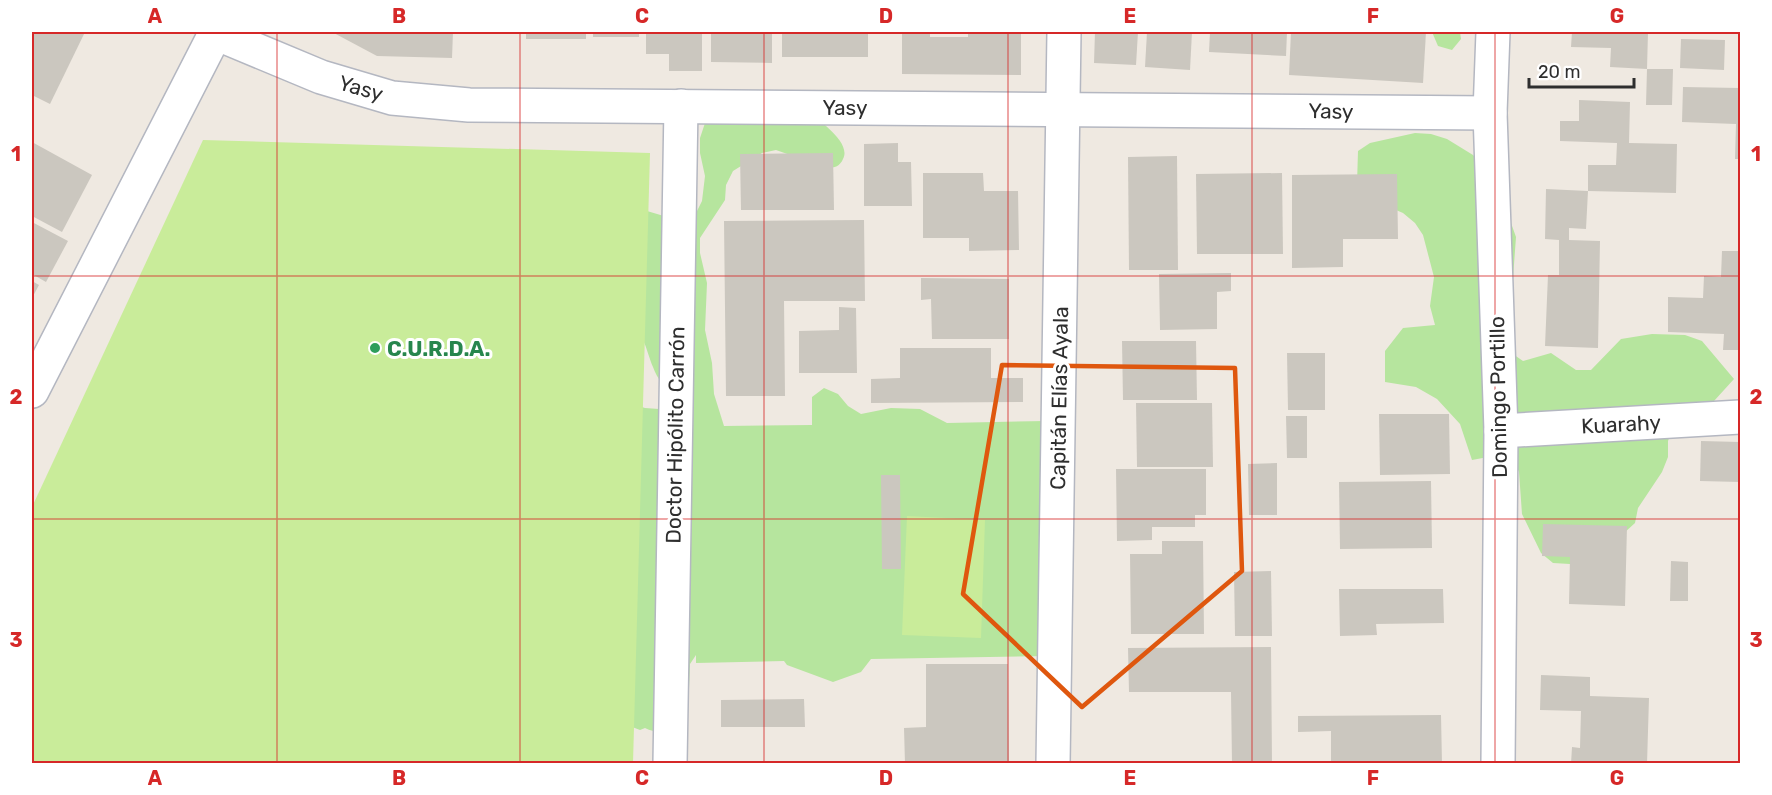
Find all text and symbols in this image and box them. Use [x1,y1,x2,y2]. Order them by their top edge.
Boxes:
text: A [148,4,163,28]
text: B [392,4,406,28]
text: C [635,4,649,28]
text: D [879,4,893,28]
text: E [1124,4,1136,28]
text: F [1367,4,1379,28]
text: G [1610,4,1624,28]
scale bar [1529,51,1634,89]
text: 20 m [1538,61,1580,83]
street label: Yasy [336,70,386,106]
street label: Yasy [822,95,868,120]
street label: Yasy [1308,98,1354,124]
text: 1 [11,142,21,166]
text: 1 [1751,142,1761,166]
street label: Capitán Elías Ayala [1045,306,1073,490]
street label: Domingo Portillo [1484,316,1512,478]
street label: Doctor Hipólito Carrón [661,326,689,544]
place label: C.U.R.D.A. [387,336,490,361]
marker: C.U.R.D.A. [368,341,382,355]
text: 2 [10,385,23,409]
text: 2 [1750,385,1763,409]
street label: Kuarahy [1580,409,1662,439]
text: 3 [9,628,23,652]
text: 3 [1749,628,1763,652]
text: A [148,766,163,790]
text: B [392,766,406,790]
text: C [635,766,649,790]
text: D [879,766,893,790]
text: E [1124,766,1136,790]
text: F [1367,766,1379,790]
text: G [1610,766,1624,790]

